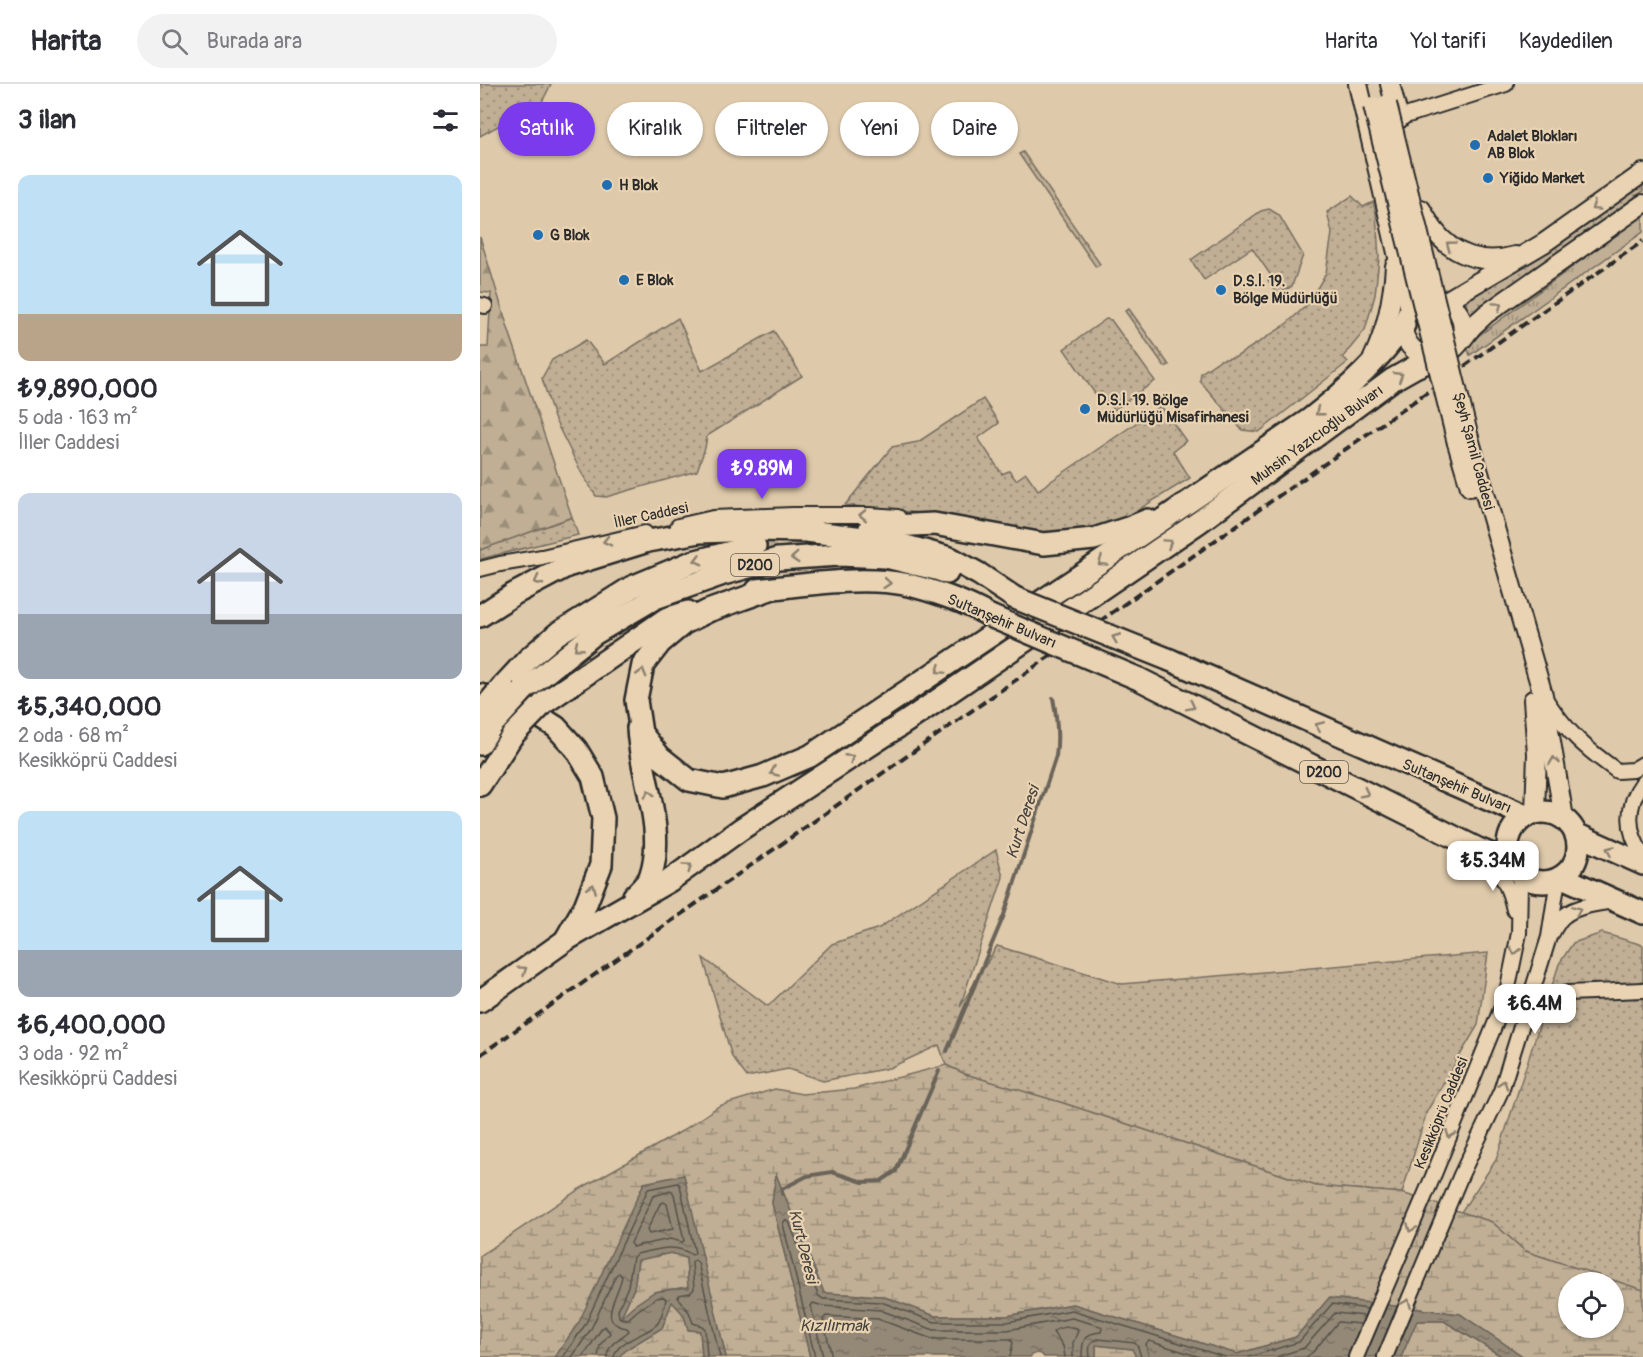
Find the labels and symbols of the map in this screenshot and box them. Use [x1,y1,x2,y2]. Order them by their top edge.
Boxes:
place label: Adalet Blokları AB Blok [1487,127,1578,163]
marker: Adalet Blokları AB Blok [1468,138,1482,152]
place label: Yiğido Market [1499,169,1586,188]
marker: Yiğido Market [1481,171,1495,185]
place label: H Blok [619,176,659,195]
marker: H Blok [600,178,614,192]
one-way arrow [1591,200,1602,211]
place label: G Blok [550,226,590,245]
marker: G Blok [531,228,545,242]
one-way arrow [1446,241,1457,252]
place label: E Blok [636,271,674,290]
place label: D.S.İ. 19. Bölge Müdürlüğü [1233,272,1338,308]
marker: E Blok [617,273,631,287]
marker: D.S.İ. 19. Bölge Müdürlüğü [1214,283,1228,297]
one-way arrow [1492,302,1503,313]
one-way arrow [1393,372,1403,384]
street label: Muhsin Yazıcıoğlu Bulvarı [1247,381,1387,490]
street label: Şeyh Şamil Caddesi [1449,390,1498,512]
place label: D.S.İ. 19. Bölge Müdürlüğü Misafirhanesi [1097,391,1249,427]
marker: D.S.İ. 19. Bölge Müdürlüğü Misafirhanesi [1078,402,1092,416]
one-way arrow [1315,404,1326,415]
pin: ₺9.89M [713,449,811,500]
street label: İller Caddesi [612,498,690,533]
one-way arrow [858,509,867,521]
one-way arrow [603,533,613,546]
one-way arrow [1162,538,1172,550]
one-way arrow [790,551,799,564]
one-way arrow [694,553,704,565]
road number: D200 [731,554,779,576]
one-way arrow [1097,555,1108,566]
one-way arrow [533,574,544,585]
one-way arrow [883,576,892,589]
street label: Sultanşehir Bulvarı [944,590,1059,653]
one-way arrow [1111,633,1122,645]
one-way arrow [574,639,585,650]
one-way arrow [935,663,946,674]
one-way arrow [635,668,647,679]
one-way arrow [1185,698,1196,710]
one-way arrow [1314,721,1325,733]
one-way arrow [843,754,854,765]
street label: Sultanşehir Bulvarı [1399,755,1514,818]
one-way arrow [1548,756,1561,766]
road number: D200 [1300,761,1348,783]
one-way arrow [769,764,780,776]
water label: Kurt Deresi [1002,781,1045,861]
one-way arrow [1359,786,1370,797]
one-way arrow [643,789,656,799]
pin: ₺5.34M [1444,841,1542,892]
one-way arrow [1605,845,1616,857]
one-way arrow [682,863,693,874]
one-way arrow [585,883,597,894]
one-way arrow [1570,905,1581,917]
one-way arrow [1509,946,1522,956]
one-way arrow [516,966,527,977]
pin: ₺6.4M [1493,984,1577,1035]
street label: Kesikköprü Caddesi [1410,1054,1473,1172]
one-way arrow [1495,1079,1508,1090]
one-way arrow [1445,1128,1457,1139]
water label: Kurt Deresi [784,1207,822,1287]
one-way arrow [1406,1222,1418,1233]
one-way arrow [1400,1298,1412,1309]
water label: Kızılırmak [800,1316,870,1336]

